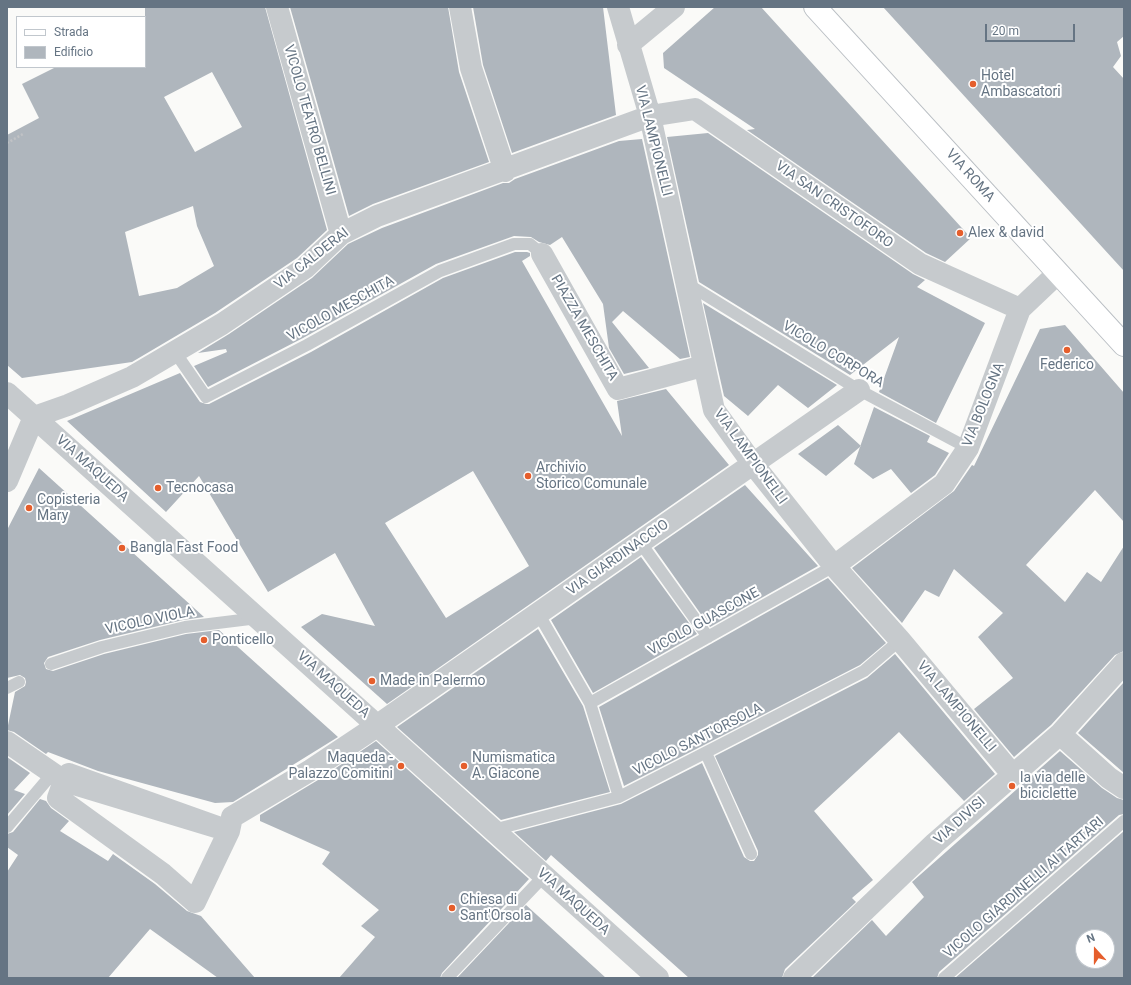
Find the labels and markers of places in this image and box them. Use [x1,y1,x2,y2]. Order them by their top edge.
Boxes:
place label: Hotel Ambascatori [981,68,1061,100]
marker: Hotel Ambascatori [968,79,978,89]
place label: Alex & david [968,225,1044,241]
marker: Alex & david [955,228,965,238]
marker: Federico [1062,345,1072,355]
place label: Federico [1040,357,1094,373]
place label: Archivio Storico Comunale [536,460,647,492]
marker: Archivio Storico Comunale [523,471,533,481]
place label: Tecnocasa [166,480,234,496]
marker: Tecnocasa [153,483,163,493]
place label: Copisteria Mary [37,492,100,524]
marker: Copisteria Mary [24,503,34,513]
place label: Bangla Fast Food [130,540,238,556]
marker: Bangla Fast Food [117,543,127,553]
place label: Ponticello [212,632,274,648]
marker: Ponticello [199,635,209,645]
place label: Made in Palermo [380,673,485,689]
marker: Made in Palermo [367,676,377,686]
place label: Maqueda - Palazzo Comitini [288,750,393,782]
place label: Numismatica A. Giacone [472,750,555,782]
marker: Maqueda - Palazzo Comitini [396,761,406,771]
marker: Numismatica A. Giacone [459,761,469,771]
place label: la via delle biciclette [1020,770,1085,802]
marker: la via delle biciclette [1007,781,1017,791]
place label: Chiesa di Sant'Orsola [460,892,531,924]
marker: Chiesa di Sant'Orsola [447,903,457,913]

